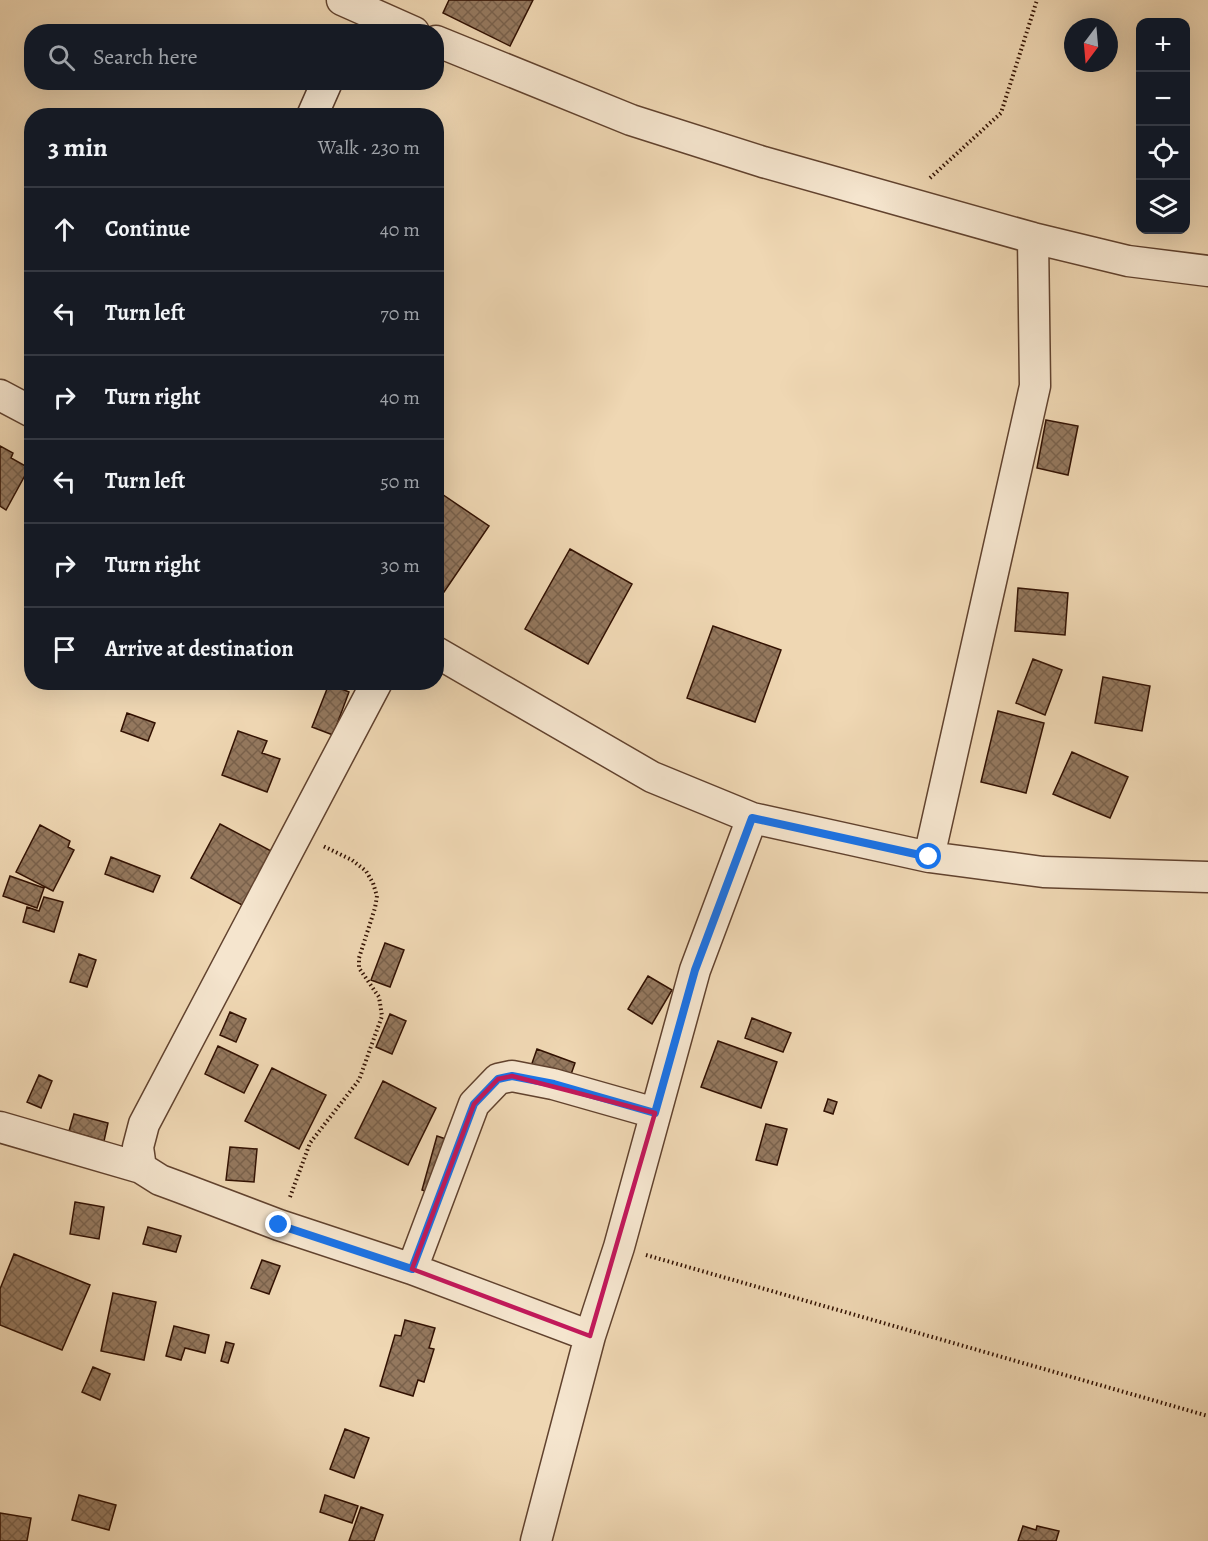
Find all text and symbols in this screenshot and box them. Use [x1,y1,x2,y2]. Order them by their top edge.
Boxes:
north arrow [1064,18,1118,72]
map controls [1136,18,1190,234]
button: + [1136,18,1190,72]
search box [24,24,444,90]
icon: search [45,41,78,74]
text: Search here [93,42,198,72]
button: − [1136,72,1190,126]
button: locate [1136,126,1190,180]
text: 3 min [48,130,108,165]
text: Walk · 230 m [318,134,420,161]
button: layers [1136,180,1190,234]
icon: ahead [48,213,81,246]
text: Continue [105,214,190,244]
text: 40 m [380,216,420,243]
icon: left [48,297,81,330]
text: Turn left [105,298,185,328]
text: 70 m [380,300,420,327]
icon: right [48,381,81,414]
text: Turn right [105,382,201,412]
text: 40 m [380,384,420,411]
icon: left [48,465,81,498]
text: Turn left [105,466,185,496]
text: 50 m [380,468,420,495]
icon: right [48,549,81,582]
text: Turn right [105,550,201,580]
text: 30 m [380,552,420,579]
icon: arrive [48,633,81,666]
text: Arrive at destination [105,634,294,664]
route start [915,843,941,869]
route end [265,1211,291,1237]

